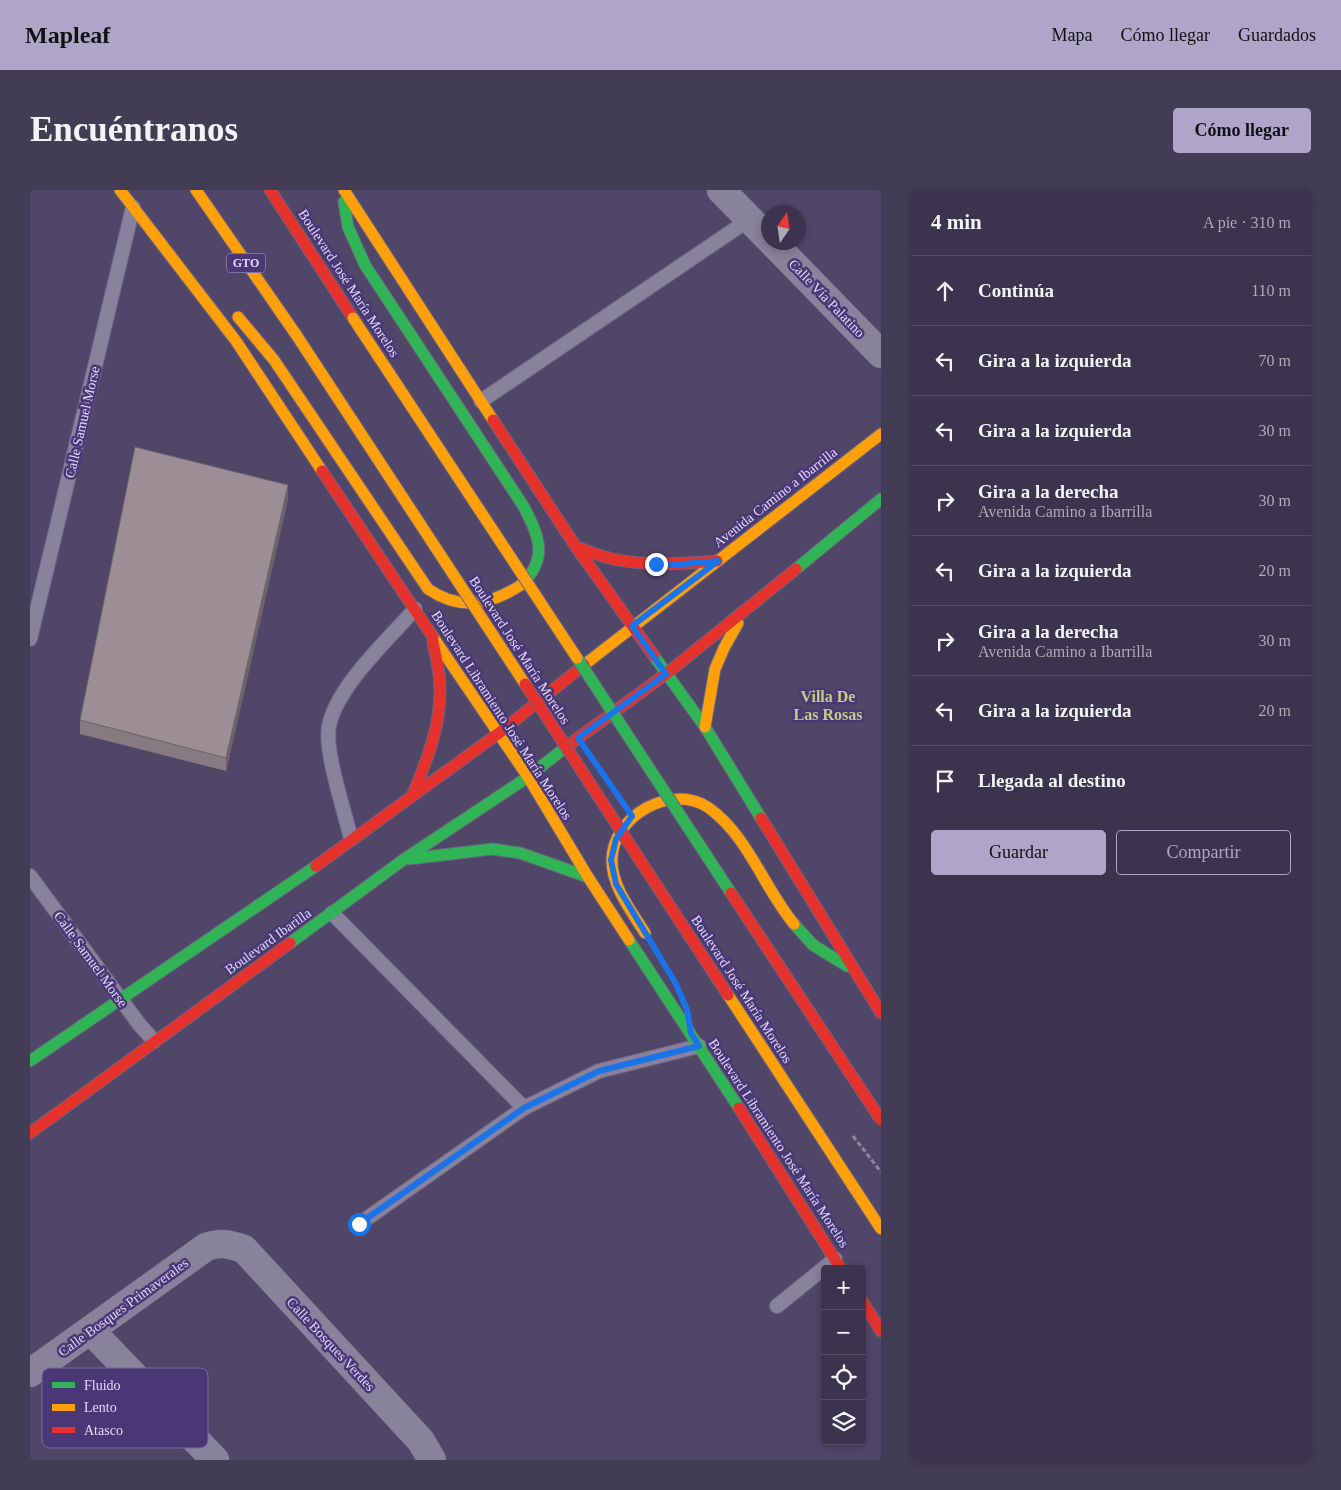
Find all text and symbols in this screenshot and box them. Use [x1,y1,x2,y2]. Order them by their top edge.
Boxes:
text: Mapleaf [25,22,110,48]
text: Mapa [1052,25,1093,45]
text: Cómo llegar [1121,25,1210,45]
text: Guardados [1238,25,1316,45]
button: Cómo llegar [1173,108,1311,153]
text: Encuéntranos [30,110,238,149]
north arrow [761,205,806,250]
street label: Boulevard José María Morelos [295,207,402,360]
text: 4 min [931,210,982,234]
text: A pie · 310 m [1203,214,1291,231]
road number: GTO [227,254,265,272]
street label: Calle Vía Palatino [786,256,868,340]
icon: ahead [931,277,959,305]
text: Continúa [978,280,1054,301]
text: 110 m [1251,282,1291,299]
icon: left [931,347,959,375]
text: Gira a la izquierda [978,350,1132,371]
text: 70 m [1259,352,1291,369]
street label: Calle Samuel Morse [62,365,103,479]
icon: left [931,417,959,445]
text: Gira a la izquierda [978,420,1132,441]
text: 30 m [1259,422,1291,439]
street label: Avenida Camino a Ibarrilla [711,444,841,550]
text: Gira a la derecha [978,481,1119,502]
icon: right [931,487,959,515]
text: 30 m [1259,492,1291,509]
text: Avenida Camino a Ibarrilla [978,503,1152,520]
route end [645,553,668,576]
icon: left [931,557,959,585]
text: Gira a la izquierda [978,560,1132,581]
text: 20 m [1259,562,1291,579]
street label: Boulevard José María Morelos [466,574,573,727]
street label: Boulevard Libramiento José María Morelos [428,608,575,822]
text: Gira a la derecha [978,621,1119,642]
icon: right [931,627,959,655]
text: 30 m [1259,632,1291,649]
text: Avenida Camino a Ibarrilla [978,643,1152,660]
district label: Villa De Las Rosas [794,688,862,723]
icon: left [931,697,959,725]
text: Gira a la izquierda [978,700,1132,721]
text: 20 m [1259,702,1291,719]
icon: arrive [931,767,959,795]
text: Llegada al destino [978,770,1126,791]
button: Guardar [931,830,1106,875]
button: Compartir [1116,830,1291,875]
street label: Boulevard Ibarilla [223,905,315,978]
street label: Calle Samuel Morse [51,909,130,1010]
street label: Boulevard José María Morelos [688,913,795,1066]
street label: Boulevard Libramiento José María Morelos [705,1036,852,1250]
route start [348,1213,371,1236]
street label: Calle Bosques Primaverales [55,1255,191,1360]
map controls [821,1265,866,1445]
button: + [821,1265,866,1310]
street label: Calle Bosques Verdes [284,1295,378,1394]
button: − [821,1310,866,1355]
button: locate [821,1355,866,1400]
legend [42,1368,208,1448]
text: Fluido [84,1378,121,1393]
text: Lento [84,1400,117,1415]
button: layers [821,1400,866,1445]
text: Atasco [84,1423,123,1438]

